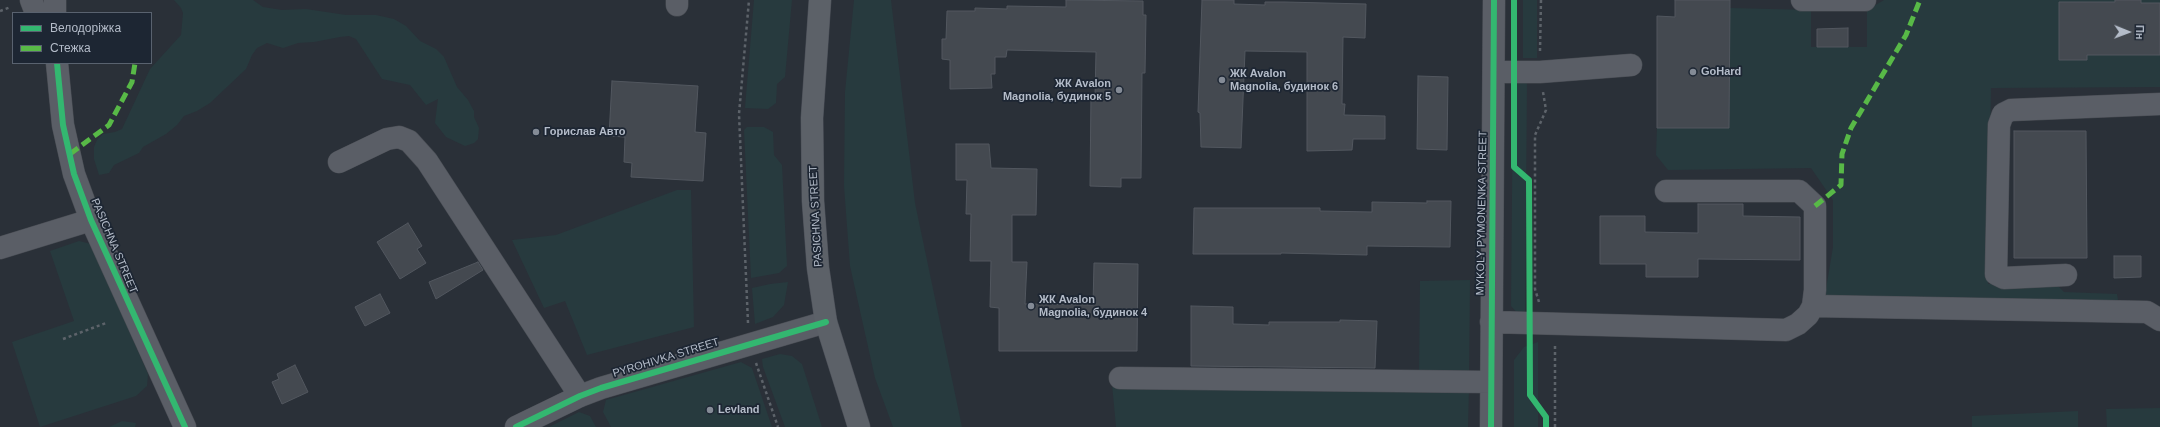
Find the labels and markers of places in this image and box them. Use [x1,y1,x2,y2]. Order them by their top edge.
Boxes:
place label: GoHard [1701,65,1741,79]
place label: ЖК Avalon Magnolia, будинок 6 [1230,67,1338,93]
marker: GoHard [1688,67,1698,77]
marker: ЖК Avalon Magnolia, будинок 6 [1217,75,1227,85]
place label: ЖК Avalon Magnolia, будинок 5 [1003,77,1111,103]
marker: ЖК Avalon Magnolia, будинок 5 [1114,85,1124,95]
place label: Горислав Авто [544,125,625,139]
marker: Горислав Авто [531,127,541,137]
place label: ЖК Avalon Magnolia, будинок 4 [1039,293,1147,319]
marker: ЖК Avalon Magnolia, будинок 4 [1026,301,1036,311]
place label: Levland [718,403,760,417]
marker: Levland [705,405,715,415]

